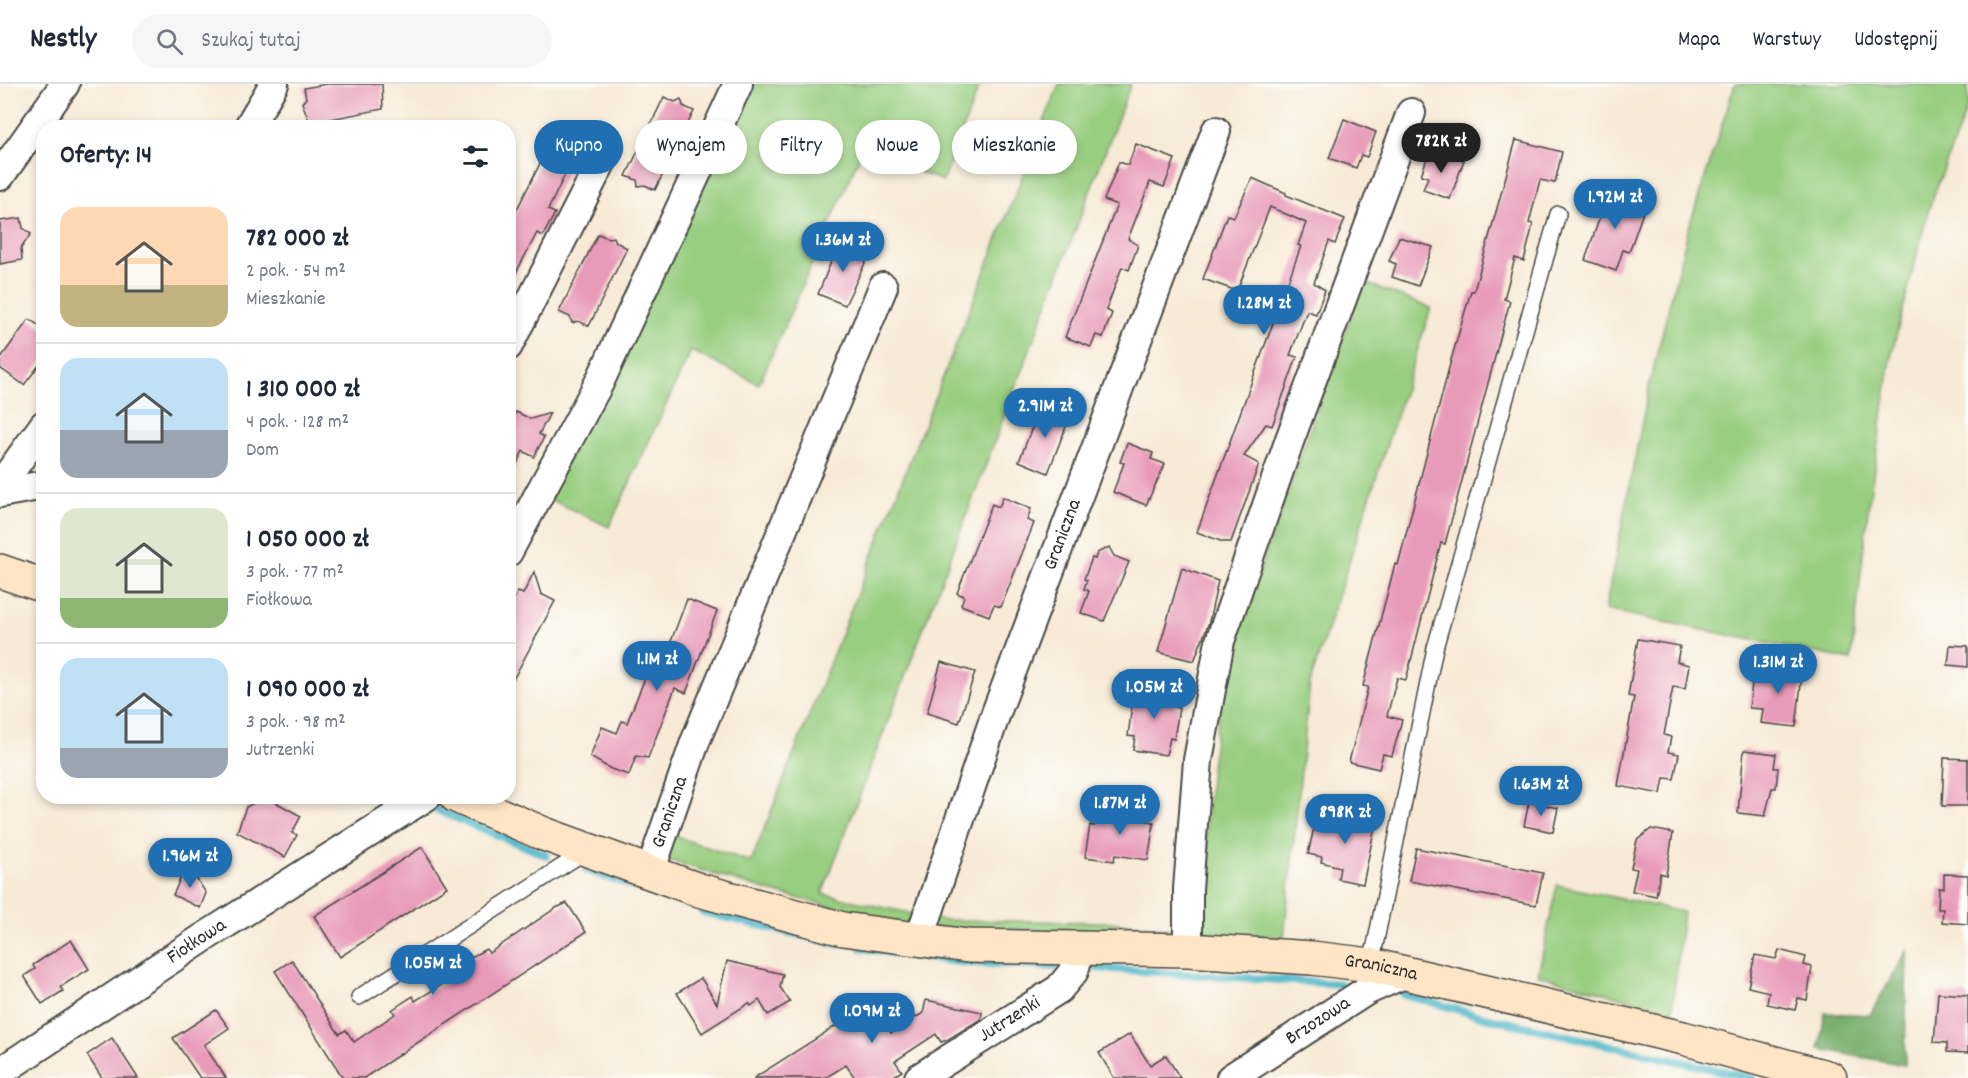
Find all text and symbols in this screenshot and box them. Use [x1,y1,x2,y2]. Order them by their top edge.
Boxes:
search box [132,14,552,68]
text: Nestly [30,21,96,61]
icon: search [153,25,186,58]
text: Szukaj tutaj [201,26,301,57]
text: Mapa [1678,26,1720,56]
text: Warstwy [1753,26,1821,56]
text: Udostępnij [1854,26,1938,56]
chip: Kupno [534,120,623,174]
chip: Wynajem [635,120,747,174]
chip: Filtry [759,120,843,174]
chip: Nowe [855,120,940,174]
chip: Mieszkanie [952,120,1077,174]
pin: 782K zł [1386,123,1496,174]
text: 782K zł [1416,128,1466,156]
text: Oferty: 14 [60,138,152,175]
icon: filters [459,140,492,173]
pin: 1.92M zł [1553,179,1677,230]
text: 1.92M zł [1588,184,1642,212]
text: 782 000 zł [246,221,349,258]
pin: 1.36M zł [781,222,905,273]
text: 1.36M zł [815,227,871,255]
icon: home [108,231,180,303]
text: 2 pok. · 54 m² [246,258,346,286]
pin: 1.28M zł [1202,285,1326,336]
text: Mieszkanie [246,286,325,314]
text: 1.28M zł [1237,290,1291,318]
text: 1 310 000 zł [246,372,360,409]
icon: home [108,382,180,454]
pin: 2.91M zł [983,388,1107,439]
text: 2.91M zł [1018,393,1072,421]
text: 4 pok. · 128 m² [246,409,349,437]
text: Dom [246,437,279,465]
street label: Graniczna [1037,495,1090,575]
text: 1 050 000 zł [246,522,369,559]
icon: home [108,532,180,604]
text: 3 pok. · 77 m² [246,559,344,587]
text: Fiołkowa [246,587,312,615]
pin: 1.1M zł [602,641,712,692]
pin: 1.31M zł [1716,644,1840,695]
text: 1.1M zł [636,646,678,674]
text: 1.31M zł [1753,649,1803,677]
pin: 1.05M zł [1092,669,1216,720]
text: 1 090 000 zł [246,672,369,709]
text: 1.05M zł [1126,674,1182,702]
icon: home [108,682,180,754]
text: 3 pok. · 98 m² [246,709,346,737]
text: Jutrzenki [246,737,314,765]
pin: 1.63M zł [1479,766,1603,817]
text: 1.63M zł [1513,771,1569,799]
street label: Graniczna [645,772,696,852]
pin: 1.87M zł [1058,785,1182,836]
text: 1.87M zł [1094,790,1146,818]
pin: 898K zł [1290,794,1400,845]
text: 898K zł [1319,799,1371,827]
pin: 1.96M zł [128,838,252,889]
text: 1.96M zł [162,843,218,871]
street label: Fiołkowa [162,912,233,972]
pin: 1.05M zł [371,945,495,996]
street label: Graniczna [1343,948,1421,990]
text: 1.05M zł [405,950,461,978]
street label: Jutrzenki [974,990,1047,1050]
street label: Brzozowa [1280,990,1357,1053]
pin: 1.09M zł [810,993,934,1044]
text: 1.09M zł [844,998,900,1026]

